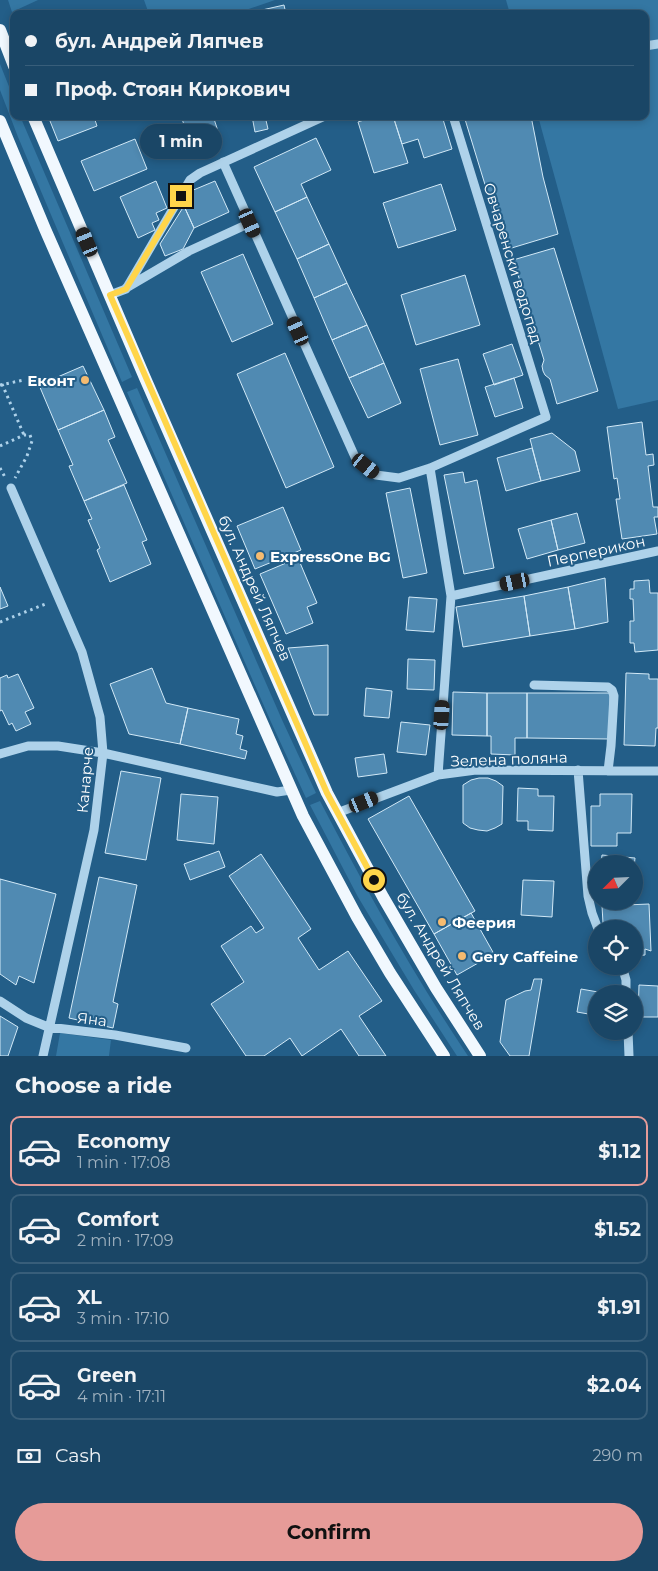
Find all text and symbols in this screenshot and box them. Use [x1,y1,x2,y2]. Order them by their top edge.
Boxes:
text: бул. Андрей Ляпчев [55,30,264,53]
text: Проф. Стоян Киркович [55,78,290,101]
callout: 1 min [140,124,222,158]
text: 1 min [159,132,203,151]
street label: Овчаренски водопад [479,180,547,346]
route end [170,185,192,207]
car [237,206,262,240]
car [74,225,99,259]
car [285,314,310,348]
place label: Еконт [27,371,75,390]
marker: Еконт [79,374,91,386]
car [349,451,382,481]
street label: бул. Андрей Ляпчев [214,512,296,664]
street label: Перперикон [545,531,647,571]
place label: ExpressOne BG [270,547,391,566]
marker: ExpressOne BG [254,550,266,562]
car [498,572,531,592]
car [433,700,450,730]
street label: Канарче [73,746,97,814]
street label: Зелена поляна [450,747,568,771]
car [347,789,380,815]
north arrow [588,855,642,910]
map controls [588,855,643,1040]
route start [363,869,385,891]
street label: бул. Андрей Ляпчев [392,889,490,1033]
place label: Феерия [452,913,516,932]
marker: Феерия [436,916,448,928]
button: locate [588,920,643,975]
place label: Gery Caffeine [472,947,578,966]
marker: Gery Caffeine [456,950,468,962]
button: layers [588,985,643,1040]
street label: Яна [76,1008,108,1030]
text: Choose a ride [15,1072,172,1099]
icon: car [17,1129,62,1174]
text: Economy [77,1130,170,1153]
text: $1.12 [598,1140,641,1163]
text: 1 min · 17:08 [77,1153,171,1172]
icon: car [17,1207,62,1252]
text: Comfort [77,1208,159,1231]
text: $1.52 [594,1218,641,1241]
text: 2 min · 17:09 [77,1231,173,1250]
icon: car [17,1285,62,1330]
text: XL [77,1286,102,1309]
text: $1.91 [597,1296,641,1319]
text: 3 min · 17:10 [77,1309,169,1328]
icon: car [17,1363,62,1408]
text: Green [77,1364,137,1387]
text: $2.04 [587,1374,641,1397]
text: 4 min · 17:11 [77,1387,166,1406]
icon: cash [15,1442,43,1470]
text: Cash [55,1444,102,1467]
text: 290 m [592,1446,643,1465]
button: Confirm [15,1503,643,1561]

